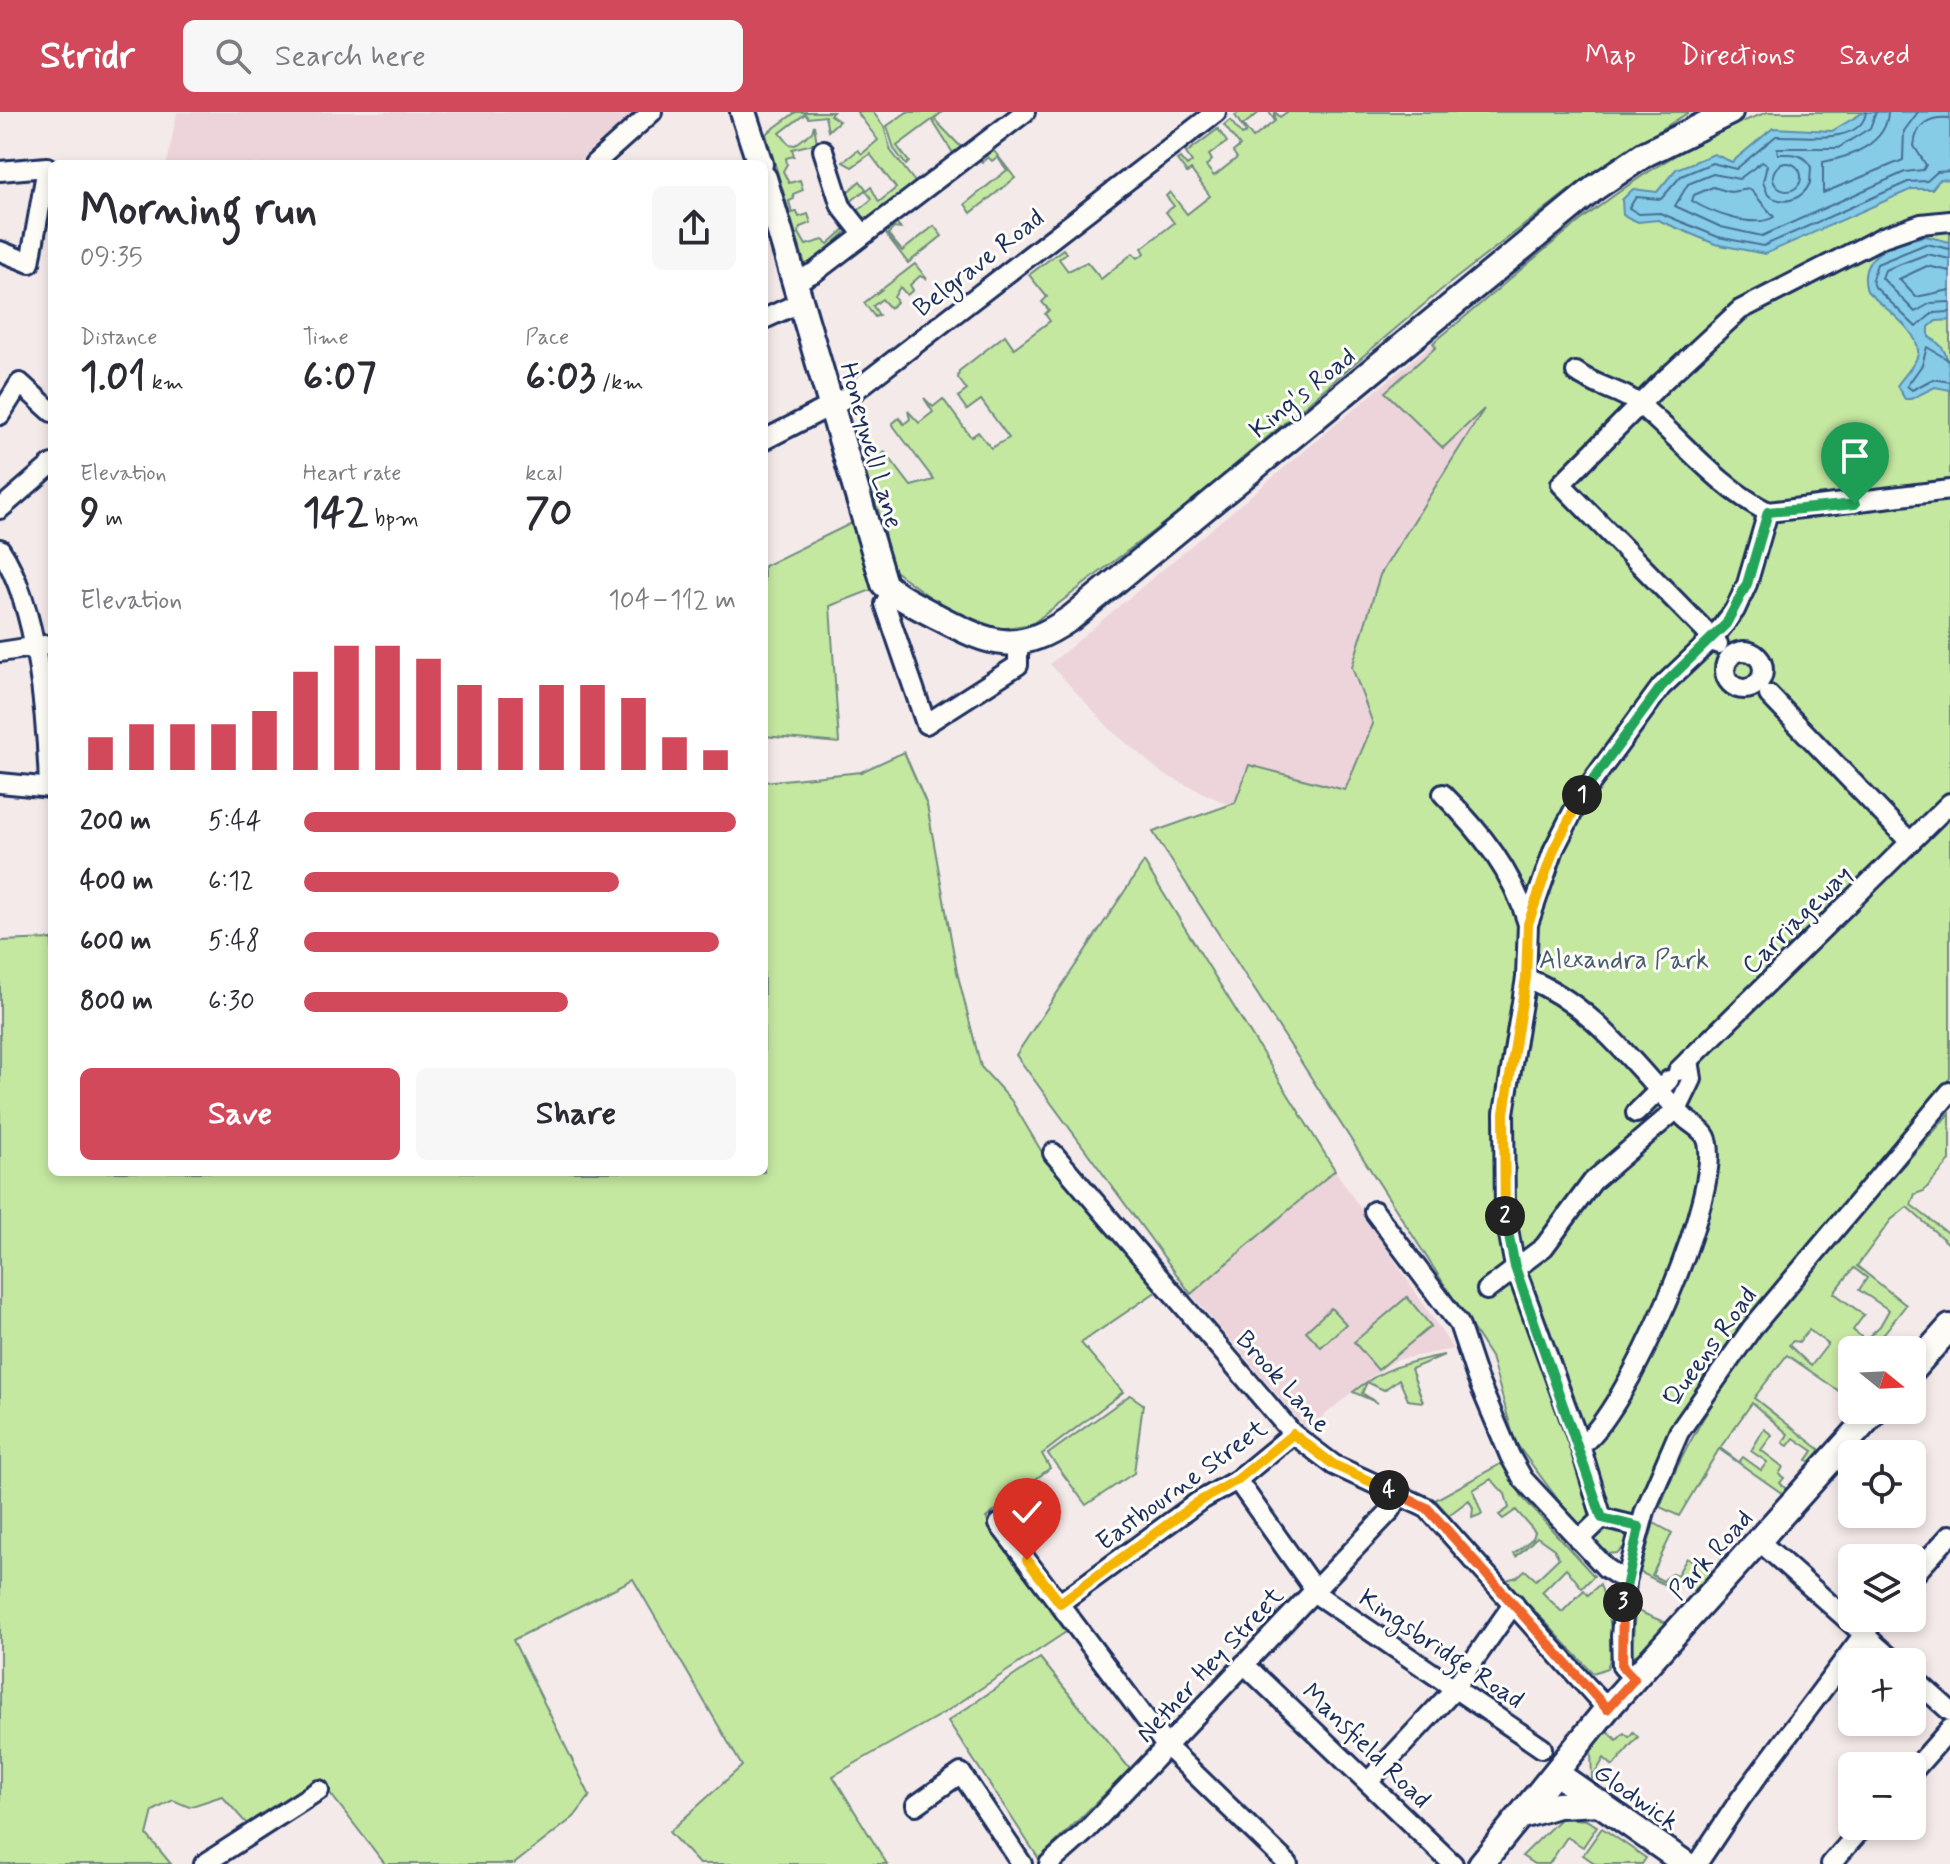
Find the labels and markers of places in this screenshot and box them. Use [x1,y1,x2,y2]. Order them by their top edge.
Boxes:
pin [1821,422,1889,504]
pin: 1 [1562,775,1602,815]
pin: 2 [1485,1196,1525,1236]
pin: 4 [1369,1470,1409,1510]
pin [993,1478,1061,1560]
pin: 3 [1603,1582,1643,1622]

